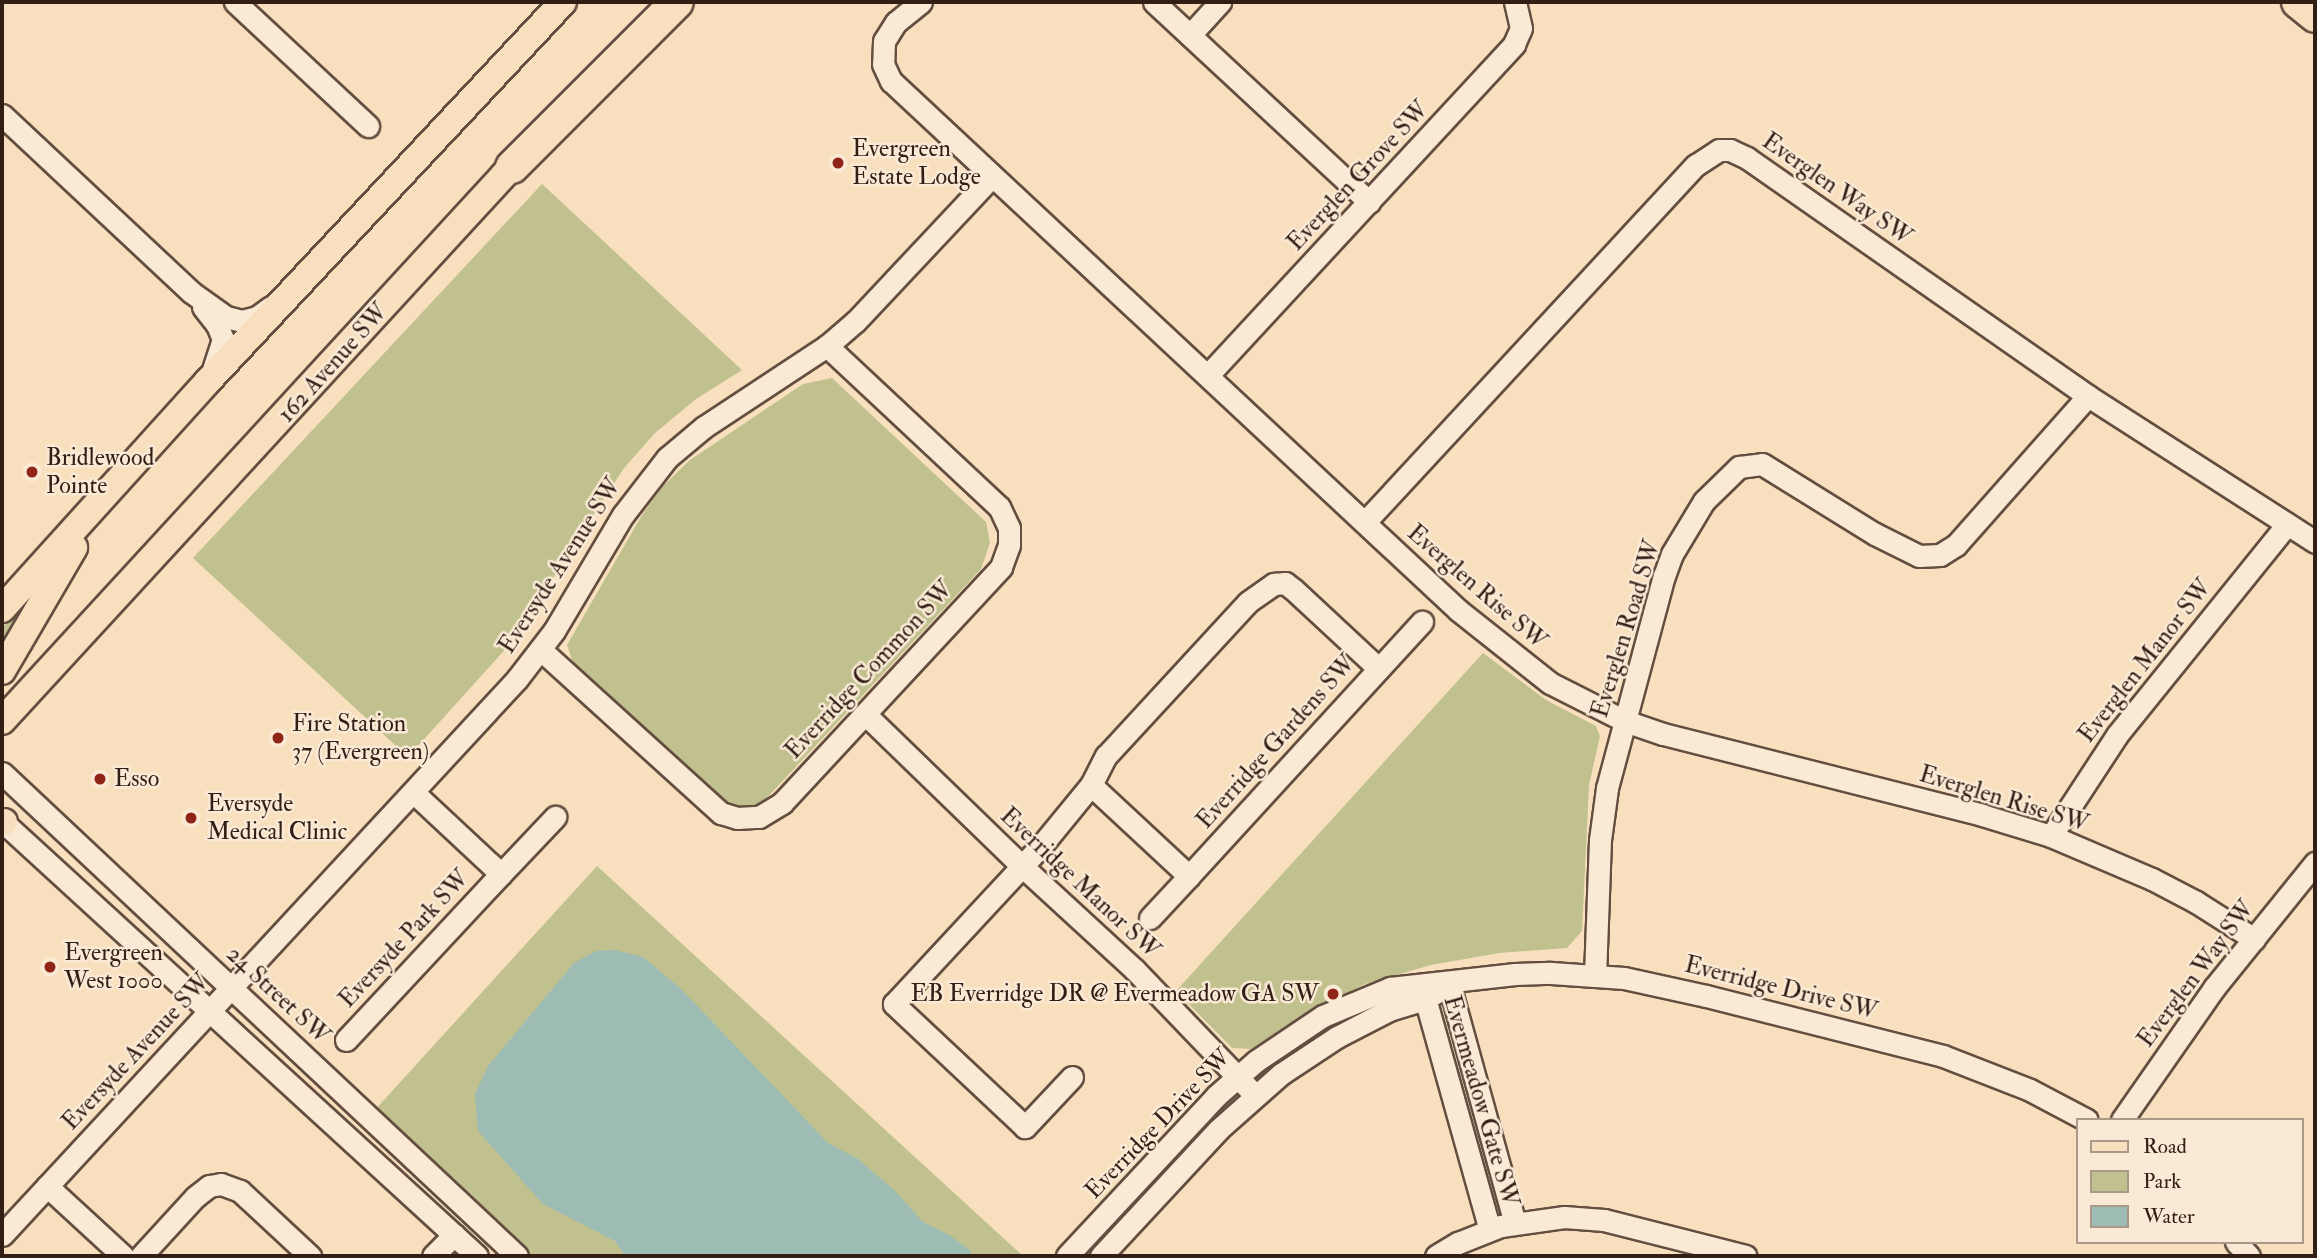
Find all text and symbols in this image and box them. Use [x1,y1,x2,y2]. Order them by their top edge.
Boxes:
street label: Everglen Grove SW [1281,95,1435,257]
street label: Everglen Way SW [1756,127,1918,251]
place label: Evergreen Estate Lodge [852,135,981,191]
marker: Evergreen Estate Lodge [830,155,846,171]
street label: 162 Avenue SW [272,298,394,428]
place label: Bridlewood Pointe [46,444,154,500]
marker: Bridlewood Pointe [24,464,40,480]
street label: Eversyde Avenue SW [492,473,628,659]
street label: Everglen Rise SW [1401,518,1553,656]
street label: Everglen Road SW [1585,537,1667,721]
street label: Everglen Manor SW [2072,573,2218,749]
street label: Everridge Common SW [779,575,959,765]
street label: Everridge Gardens SW [1190,649,1362,835]
place label: Fire Station 37 (Evergreen) [292,710,429,766]
marker: Fire Station 37 (Evergreen) [270,730,286,746]
street label: Everglen Rise SW [1916,760,2092,838]
place label: Esso [114,765,159,793]
marker: Esso [92,771,108,787]
place label: Eversyde Medical Clinic [207,790,347,846]
street label: Everridge Manor SW [994,801,1166,965]
marker: Eversyde Medical Clinic [181,808,201,828]
street label: Eversyde Park SW [333,864,475,1014]
street label: Everglen Way SW [2131,895,2261,1053]
place label: Evergreen West 1000 [64,939,163,995]
street label: 24 Street SW [220,940,336,1050]
street label: Everridge Drive SW [1682,950,1880,1026]
marker: Evergreen West 1000 [42,959,58,975]
street label: Eversyde Avenue SW [56,968,216,1136]
place label: EB Everridge DR @ Evermeadow GA SW [911,980,1319,1008]
marker: EB Everridge DR @ Evermeadow GA SW [1325,986,1341,1002]
street label: Evermeadow Gate SW [1437,992,1525,1210]
street label: Everridge Drive SW [1079,1043,1237,1205]
legend [2076,1118,2303,1244]
text: Road [2143,1133,2187,1160]
text: Park [2143,1168,2181,1195]
text: Water [2143,1203,2195,1230]

